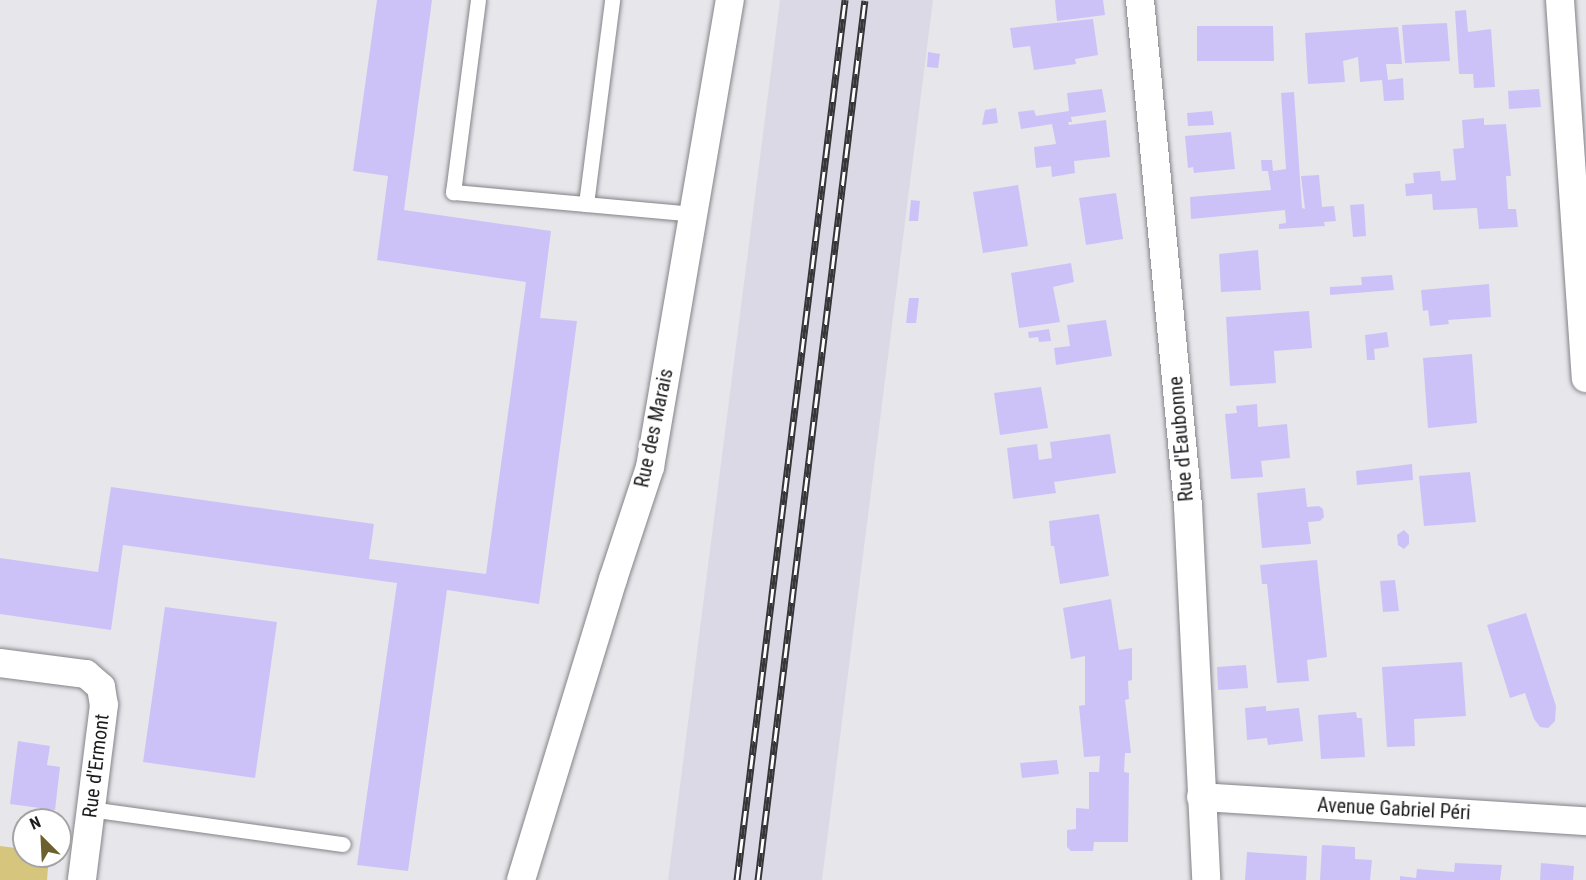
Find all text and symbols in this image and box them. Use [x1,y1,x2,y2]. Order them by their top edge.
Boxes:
street label: Rue des Marais [630,366,678,490]
street label: Rue d'Eaubonne [1164,375,1198,503]
street label: Rue d'Ermont [78,713,114,819]
street label: Avenue Gabriel Péri [1317,793,1471,825]
north arrow [12,808,72,868]
text: N [27,812,44,834]

